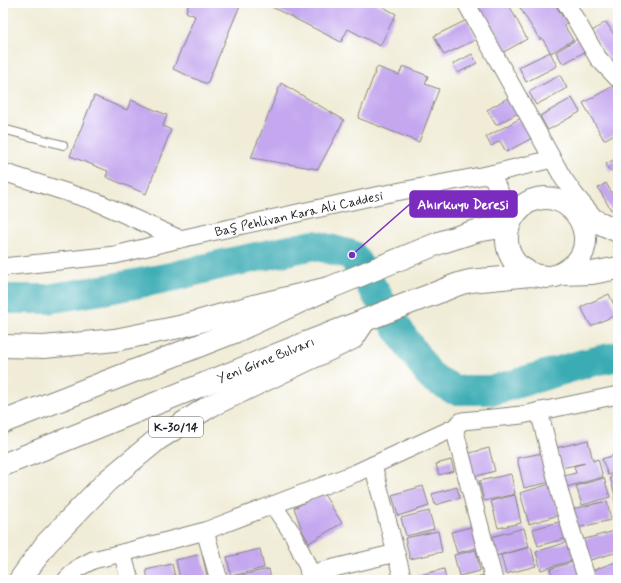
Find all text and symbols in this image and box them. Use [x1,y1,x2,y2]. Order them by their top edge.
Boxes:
street label: Baş Pehlivan Kara Ali Caddesi [213,188,384,241]
callout: Ahırkuyu Deresi [410,191,517,217]
text: Ahırkuyu Deresi [417,196,509,214]
street label: Yeni Girne Bulvarı [215,334,317,388]
road number: K-30/14 [149,417,203,437]

